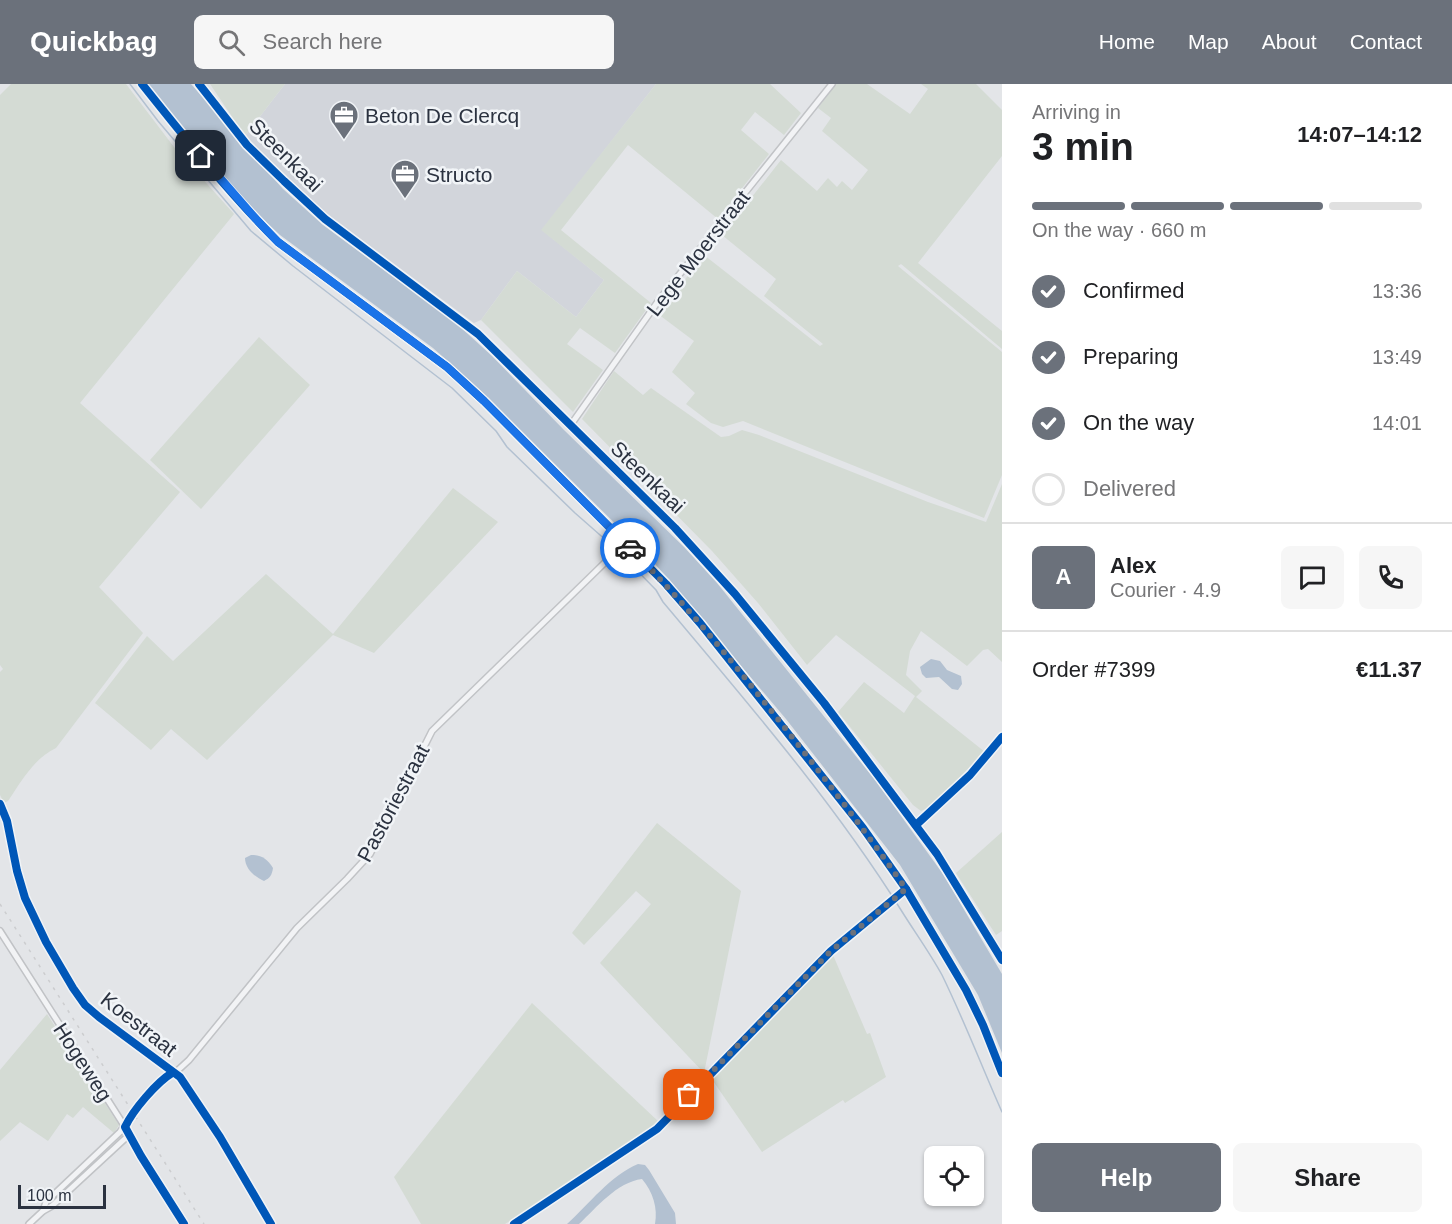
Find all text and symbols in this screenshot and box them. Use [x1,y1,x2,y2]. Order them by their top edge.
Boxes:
search box [194,15,614,69]
text: Quickbag [30,26,158,57]
icon: search [215,26,248,59]
text: Search here [263,29,382,54]
text: Home [1099,30,1155,53]
text: Map [1188,30,1229,53]
text: About [1262,30,1317,53]
text: Contact [1350,30,1422,53]
office icon: Beton De Clercq [328,99,360,141]
text: Arriving in [1032,101,1121,123]
place label: Beton De Clercq [365,104,519,127]
street label: Steenkaai [245,114,327,196]
text: 14:07–14:12 [1297,122,1422,147]
text: 3 min [1032,125,1134,168]
pin [175,130,226,181]
icon: home [184,139,217,172]
office icon: Structo [389,158,421,200]
place label: Structo [426,163,493,186]
street label: Lege Moerstraat [642,186,754,320]
text: On the way · 660 m [1032,219,1207,241]
icon: check [1032,275,1065,308]
text: Confirmed [1083,278,1184,303]
text: 13:36 [1372,280,1422,302]
icon: check [1032,341,1065,374]
text: Preparing [1083,344,1178,369]
text: 13:49 [1372,346,1422,368]
icon: check [1032,407,1065,440]
text: On the way [1083,410,1194,435]
text: 14:01 [1372,412,1422,434]
street label: Steenkaai [606,436,690,518]
text: Delivered [1083,476,1176,501]
courier [600,518,660,578]
icon: car [614,532,647,565]
button: chat [1281,546,1344,609]
button: phone [1359,546,1422,609]
text: Alex [1110,553,1156,578]
text: A [1056,564,1071,589]
text: Courier · 4.9 [1110,579,1221,601]
text: Order #7399 [1032,657,1156,682]
text: €11.37 [1356,657,1422,682]
street label: Pastoriestraat [352,740,434,866]
street label: Koestraat [97,987,182,1061]
street label: Hogeweg [49,1019,117,1105]
pin [663,1069,714,1120]
icon: bag [672,1078,705,1111]
button: Help [1032,1143,1221,1212]
button: Share [1233,1143,1422,1212]
map controls [924,1146,984,1206]
button: locate [924,1146,984,1206]
scale bar [18,1182,106,1210]
text: 100 m [27,1187,71,1204]

